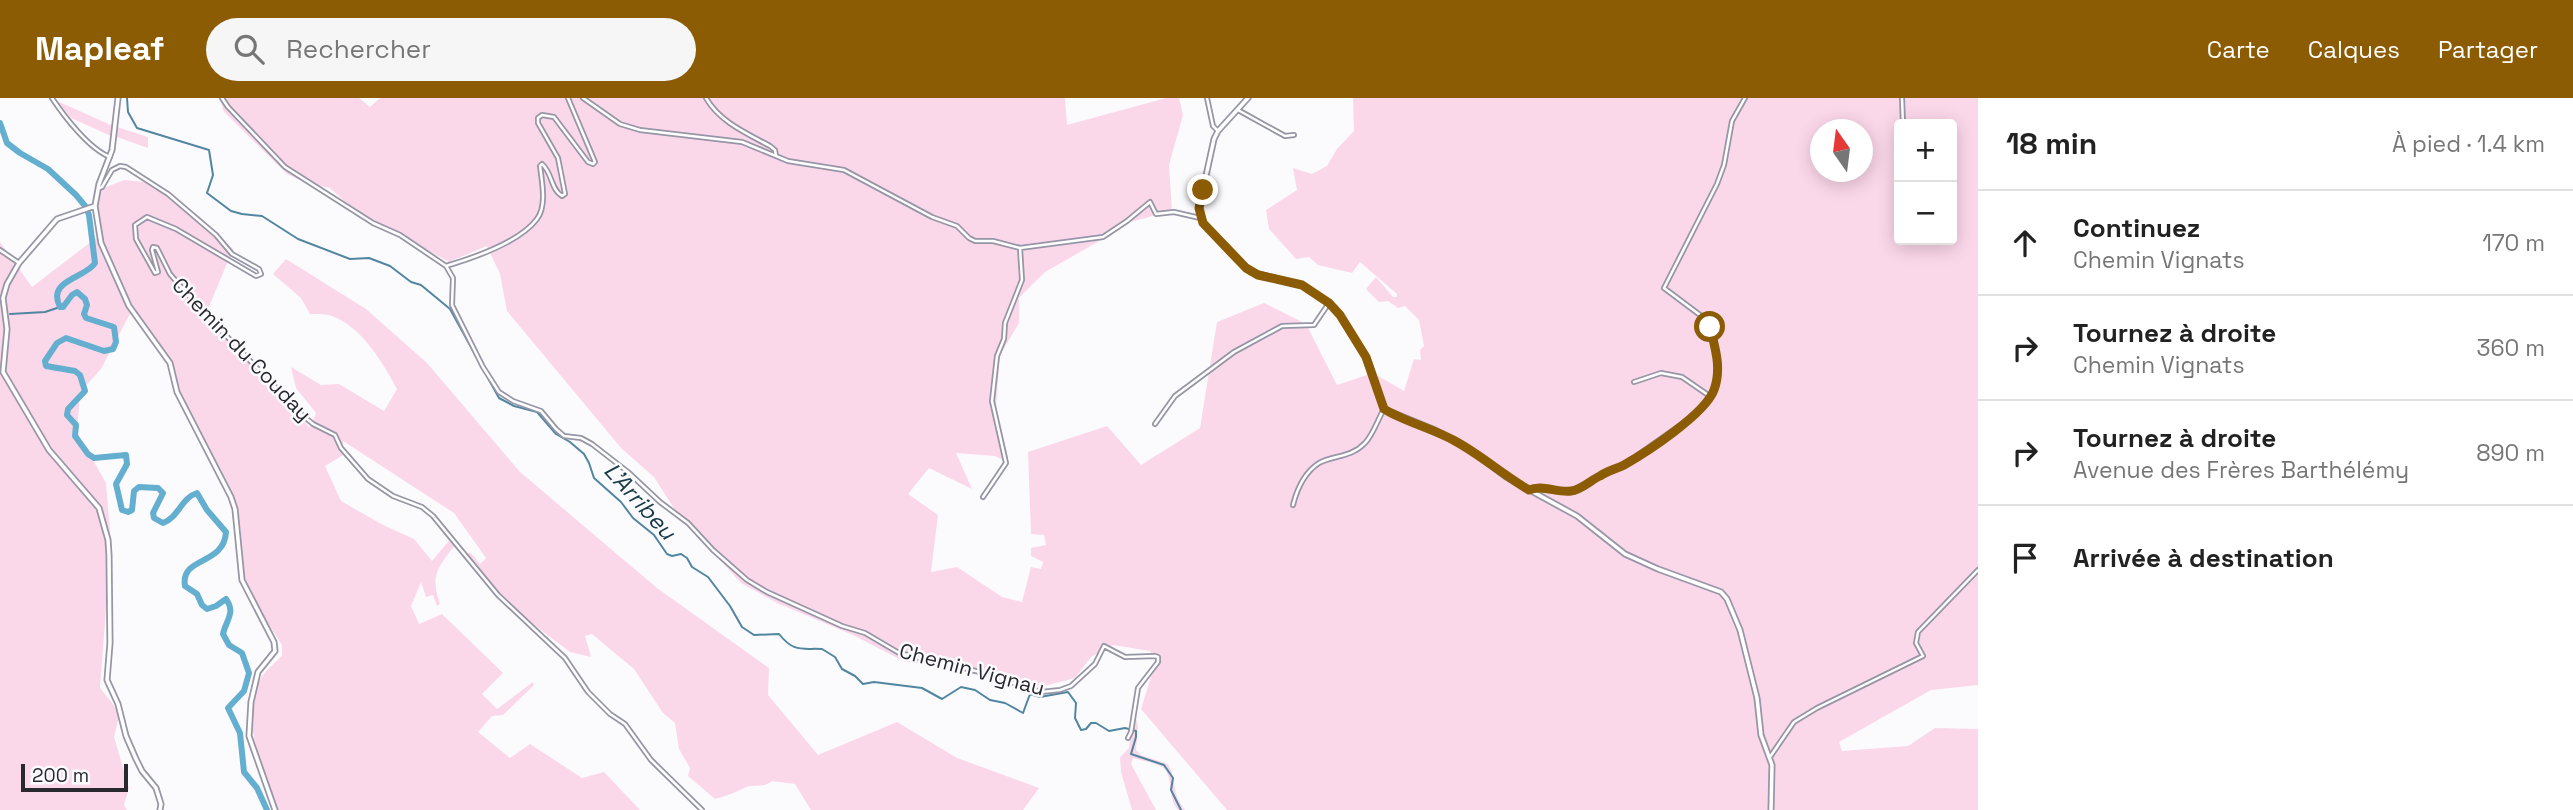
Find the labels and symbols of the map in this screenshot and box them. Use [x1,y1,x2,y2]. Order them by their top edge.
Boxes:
north arrow [1810,119,1873,182]
route end [1187,174,1218,205]
street label: Chemin du Couday [166,271,318,427]
route start [1694,311,1725,342]
water label: L'Arribeu [597,456,683,547]
street label: Chemin Vignau [896,637,1048,701]
scale bar [21,761,128,793]

